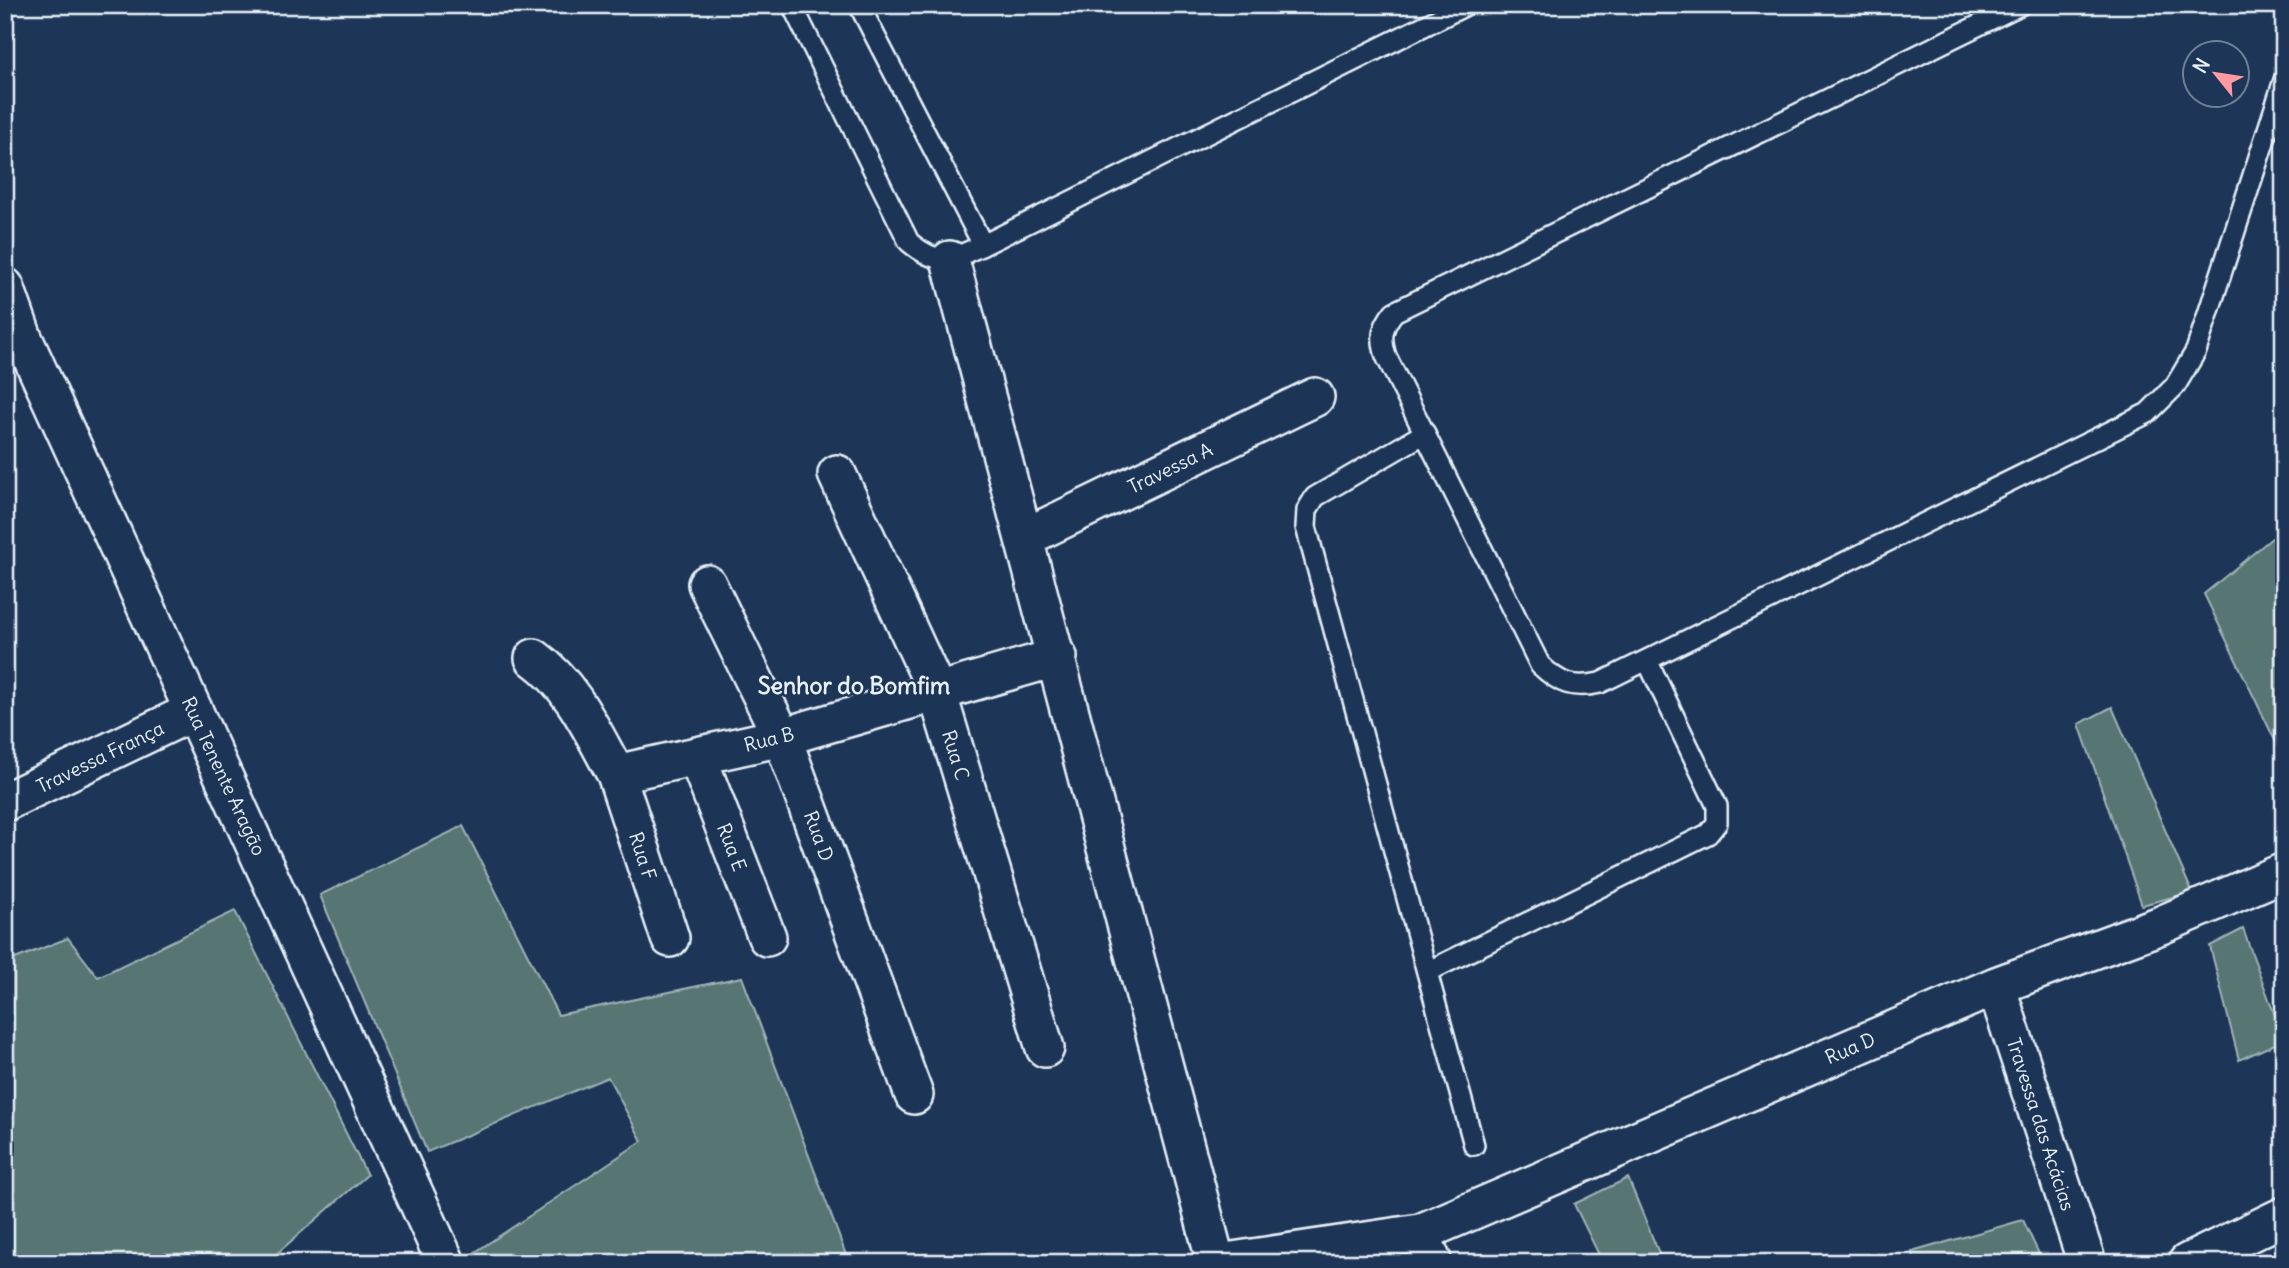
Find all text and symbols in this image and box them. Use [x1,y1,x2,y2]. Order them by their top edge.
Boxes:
north arrow [2180,38,2250,108]
text: N [2188,54,2215,77]
street label: Travessa A [1124,437,1216,499]
district label: Senhor do Bomfim [758,671,950,700]
street label: Rua Tenente Aragão [177,693,271,859]
street label: Travessa França [32,716,168,798]
street label: Rua B [741,721,797,757]
street label: Rua C [937,727,975,783]
street label: Rua D [799,808,839,864]
street label: Rua E [712,820,752,874]
street label: Rua F [624,829,662,883]
street label: Rua D [1821,1027,1879,1069]
street label: Travessa das Acácias [2002,1035,2080,1213]

